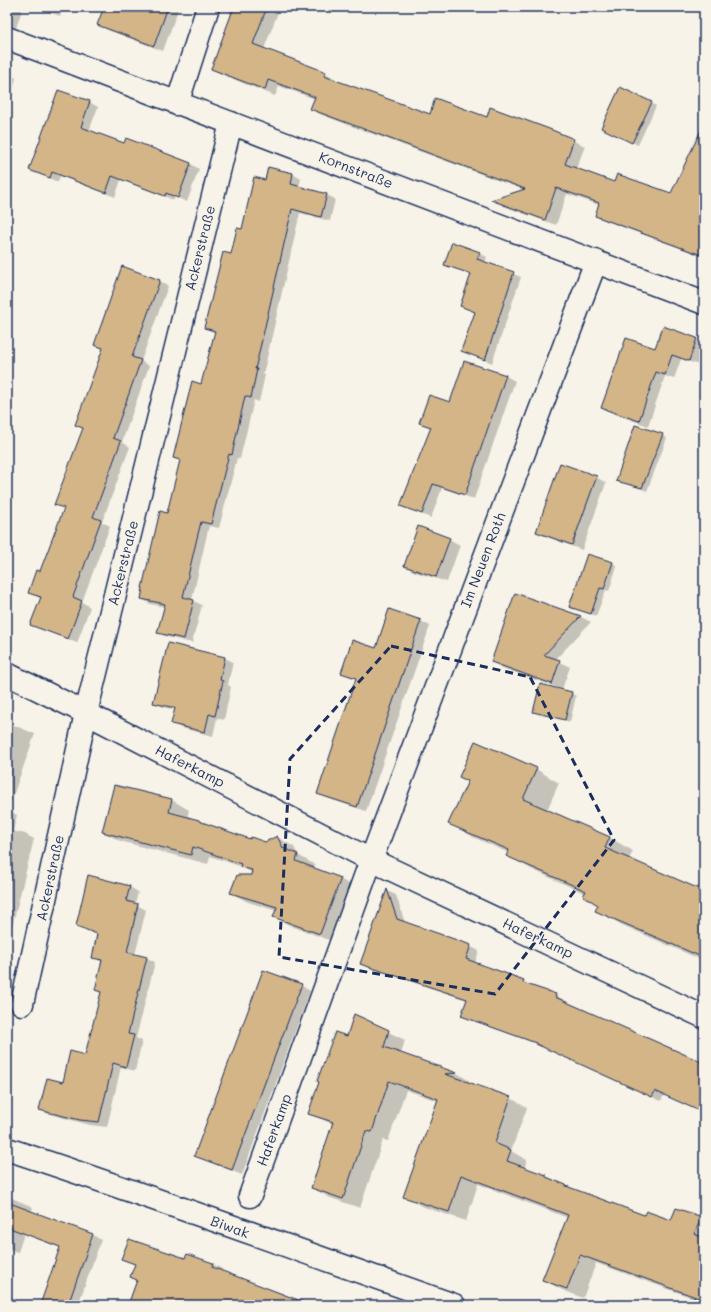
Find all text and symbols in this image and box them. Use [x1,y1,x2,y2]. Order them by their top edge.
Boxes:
street label: Kornstraße [316,147,396,192]
street label: Ackerstraße [180,203,219,293]
street label: Im Neuen Roth [456,509,509,610]
street label: Ackerstraße [103,518,142,608]
street label: Haferkamp [152,740,228,791]
street label: Ackerstraße [31,833,68,923]
street label: Haferkamp [500,913,577,962]
street label: Haferkamp [252,1091,295,1169]
street label: Biwak [208,1211,252,1242]

